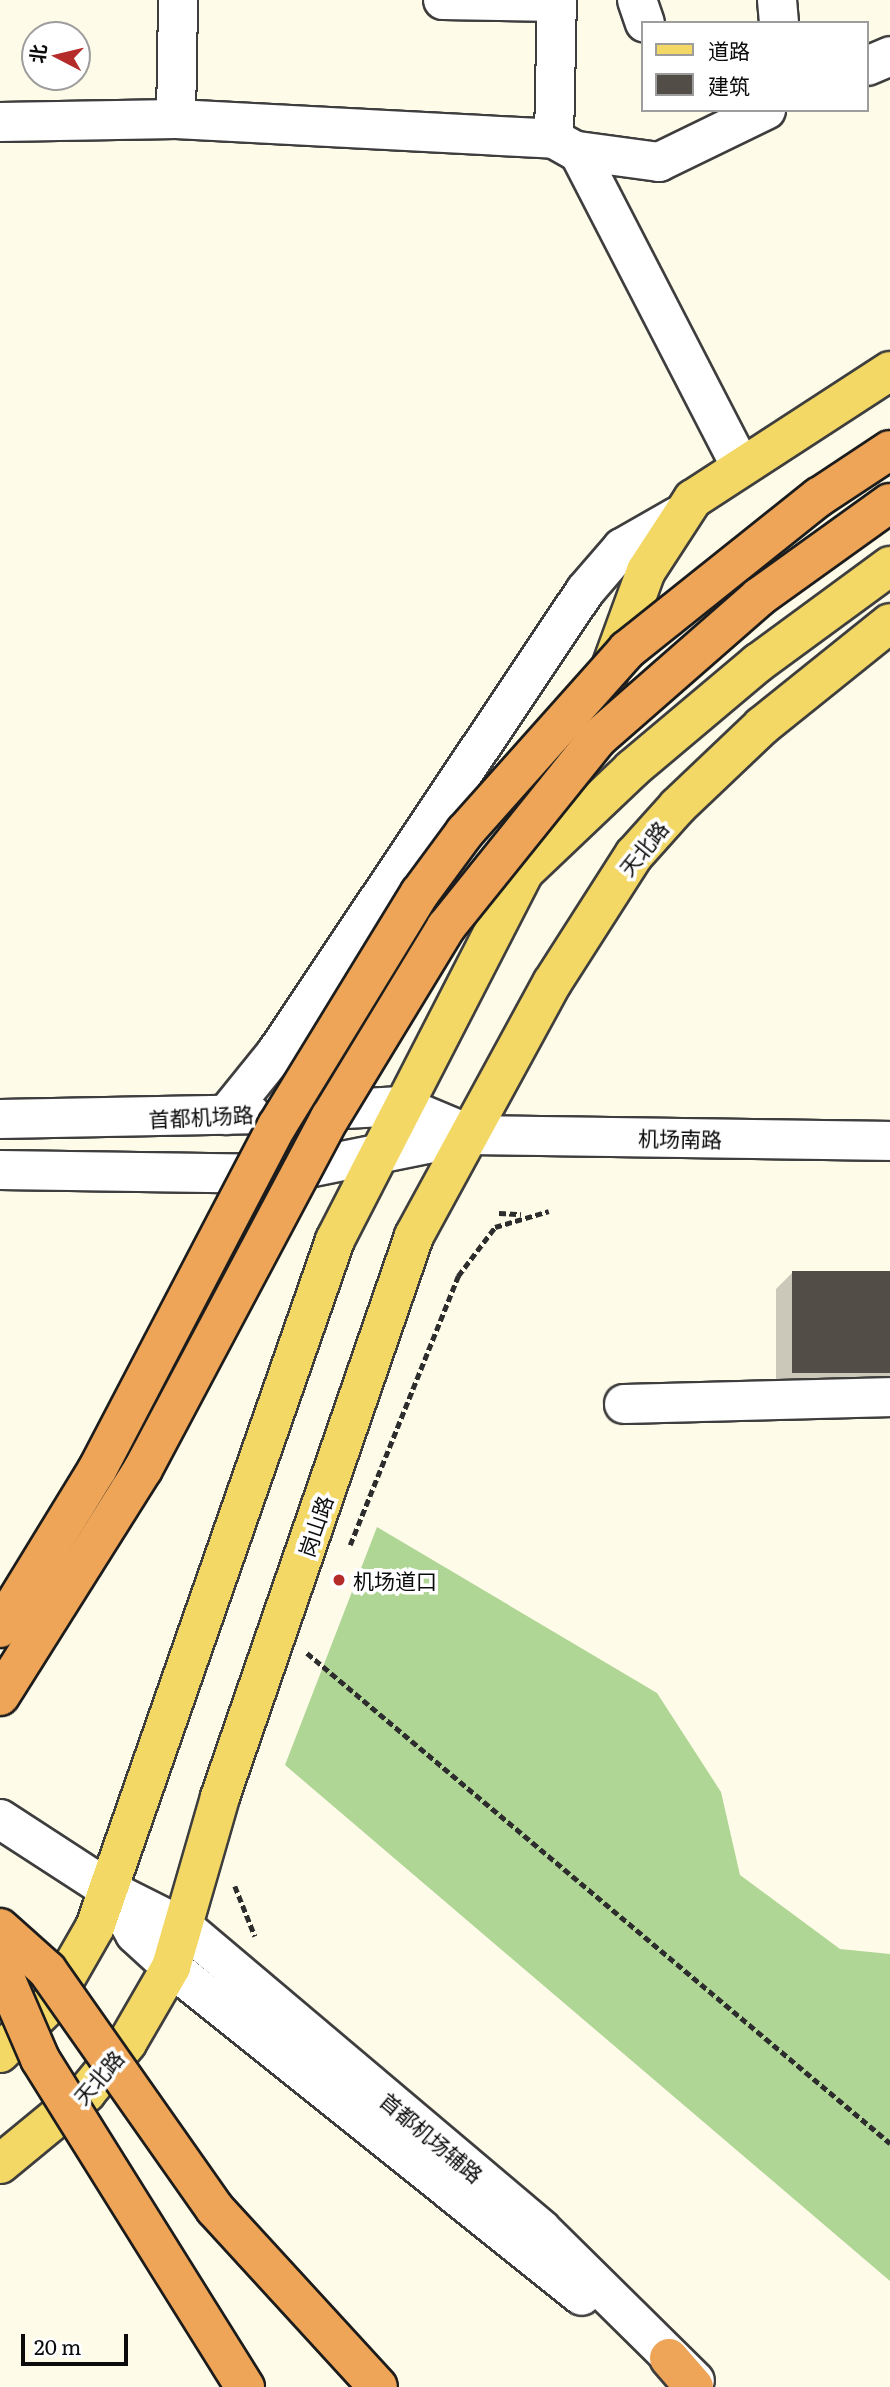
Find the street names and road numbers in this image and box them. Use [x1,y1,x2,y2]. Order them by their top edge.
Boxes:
street label: 天北路 [613,816,673,880]
street label: 首都机场路 [148,1101,254,1131]
street label: 机场南路 [638,1125,722,1151]
street label: 岗山路 [293,1492,337,1560]
street label: 天北路 [68,2045,128,2109]
street label: 首都机场辅路 [376,2087,488,2187]

